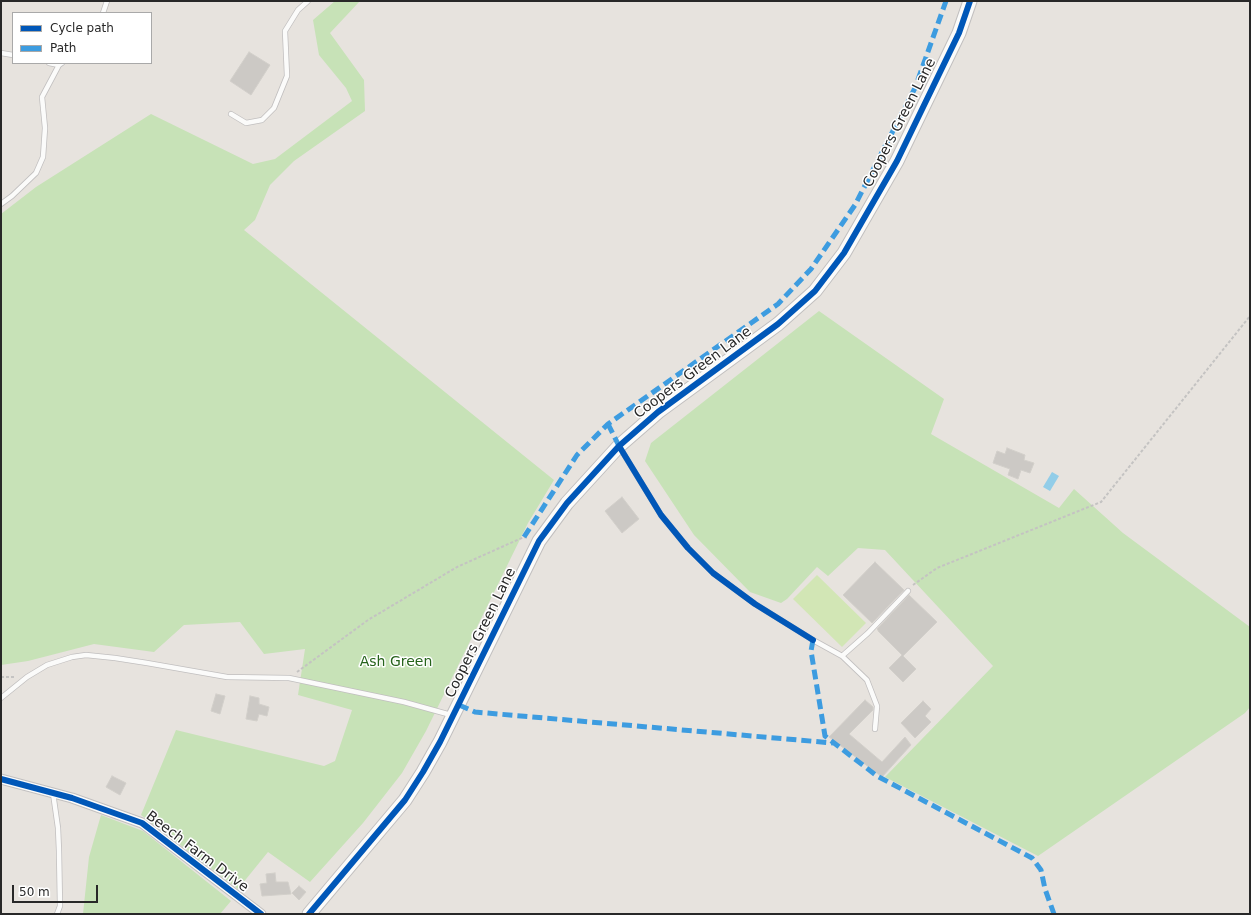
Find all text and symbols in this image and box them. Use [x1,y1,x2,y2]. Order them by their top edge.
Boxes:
legend [12,12,152,64]
text: Cycle path [50,21,114,35]
text: Path [50,41,76,55]
street label: Coopers Green Lane [860,56,940,190]
street label: Coopers Green Lane [631,323,755,423]
street label: Coopers Green Lane [442,565,520,701]
park label: Ash Green [360,654,432,670]
street label: Beech Farm Drive [142,808,252,896]
scale bar [14,877,100,903]
text: 50 m [19,885,50,899]

